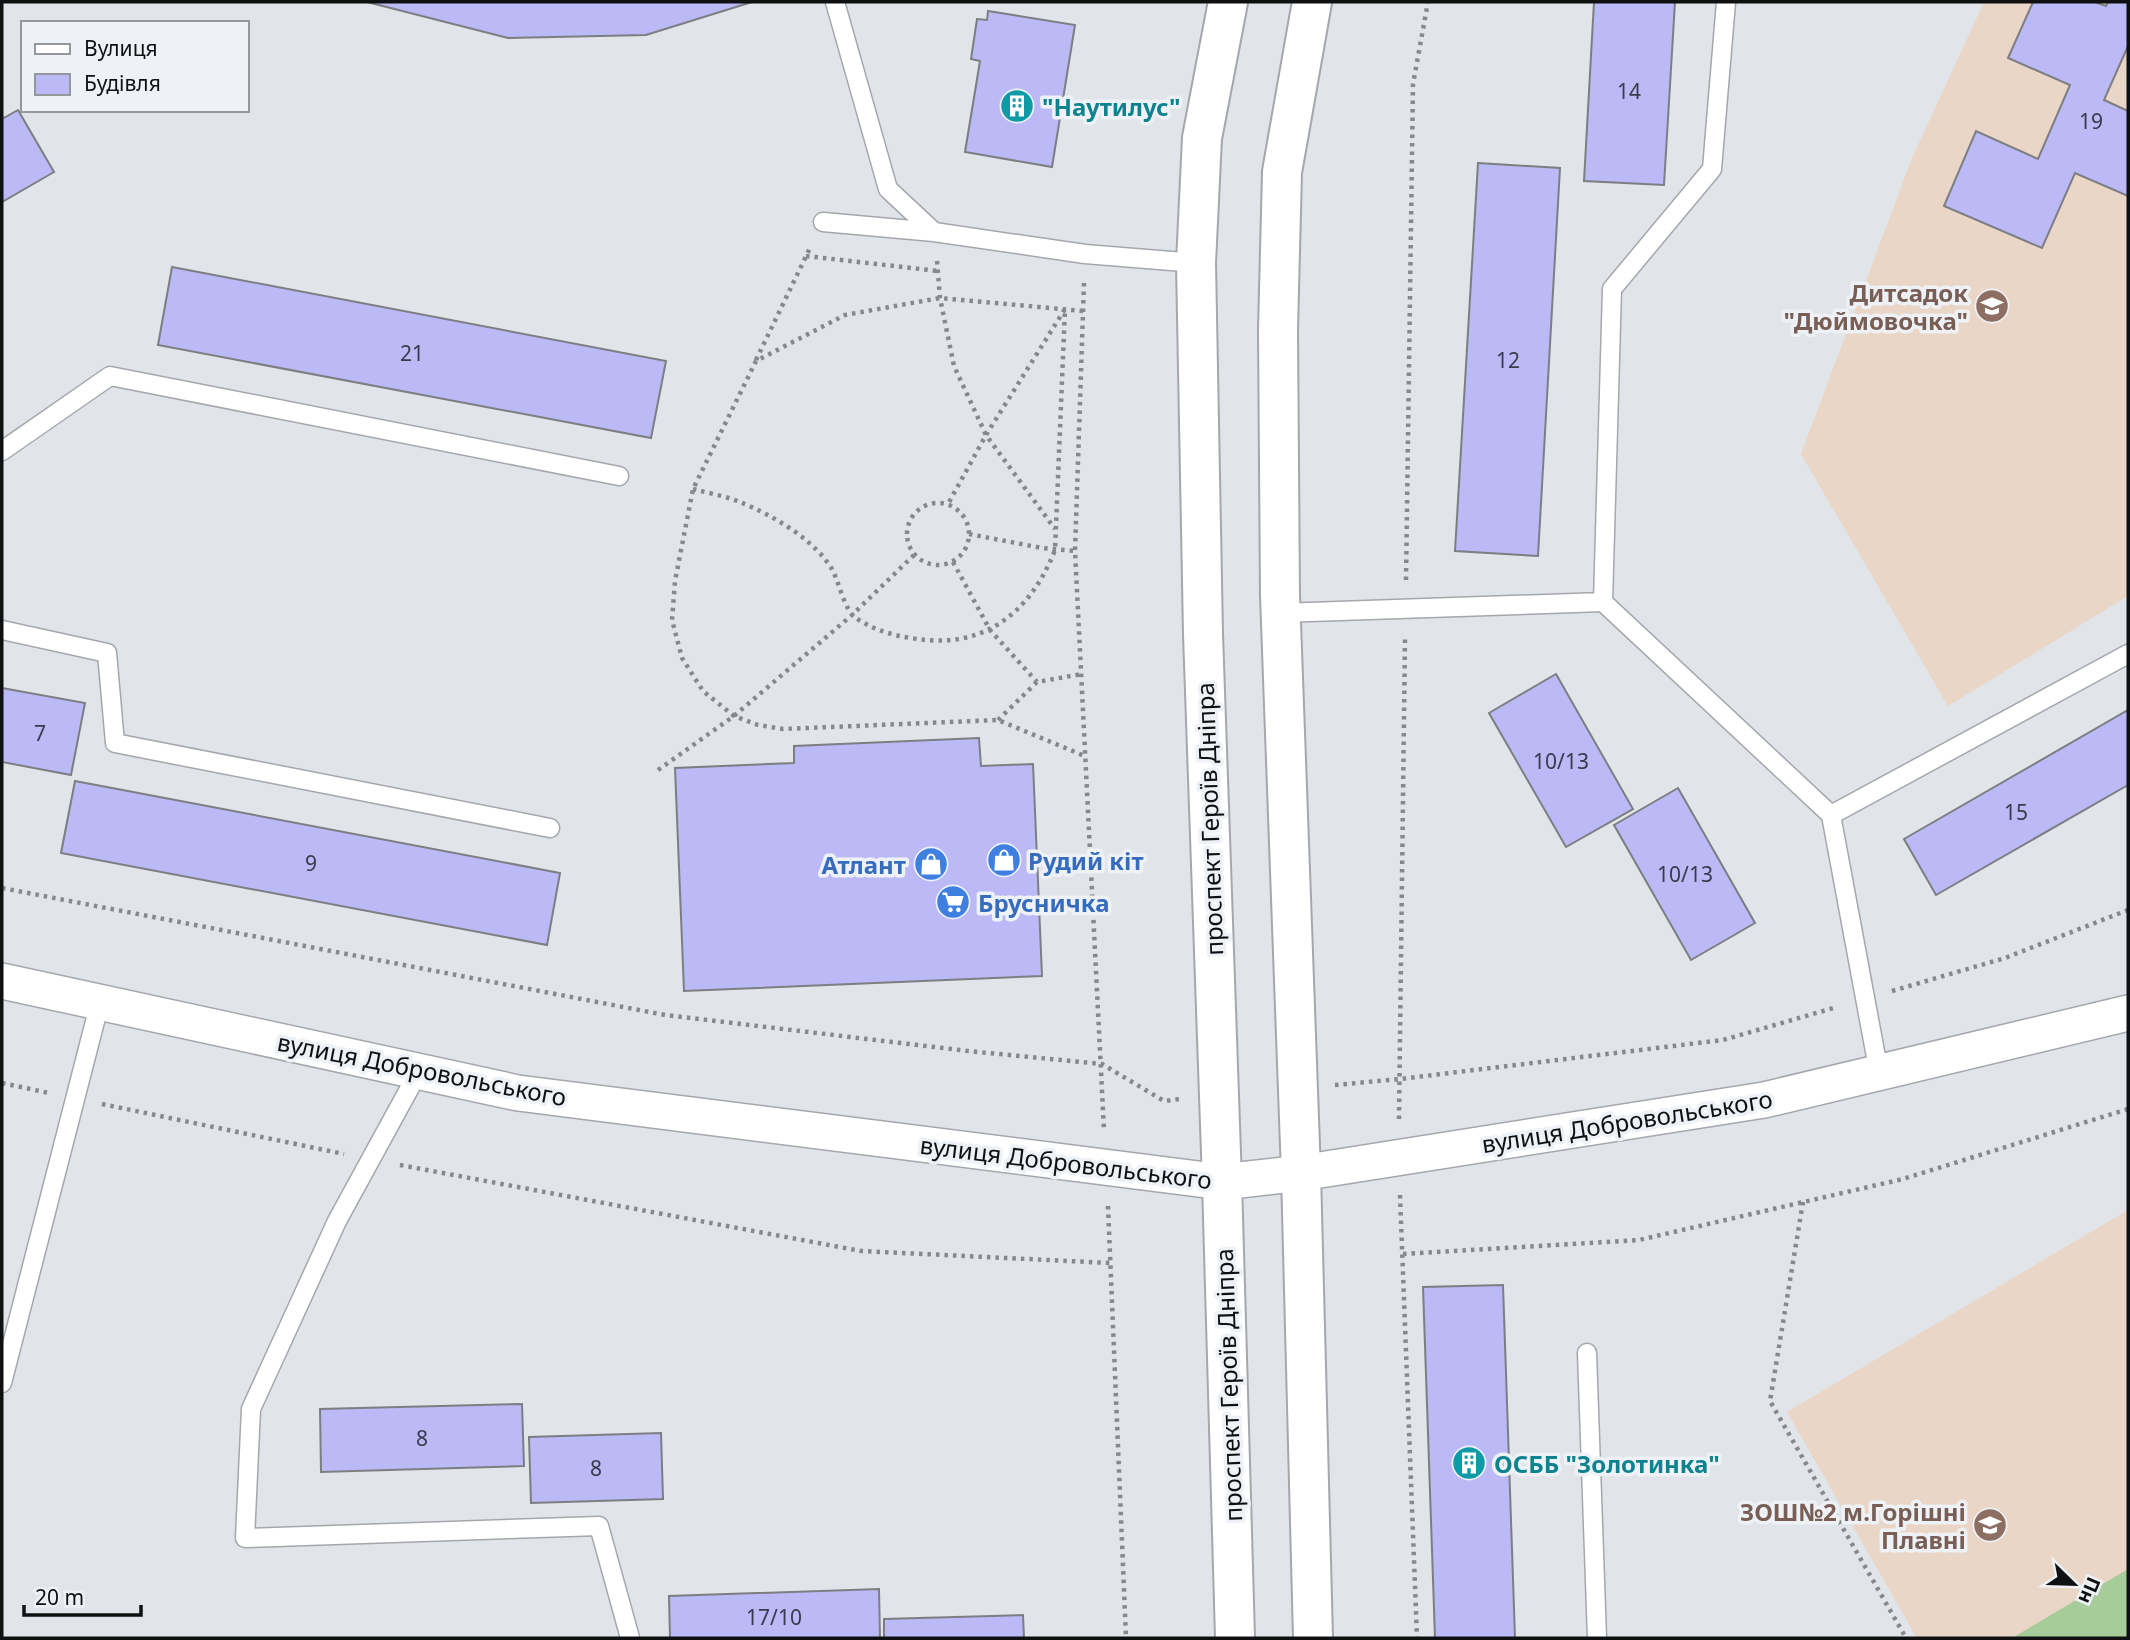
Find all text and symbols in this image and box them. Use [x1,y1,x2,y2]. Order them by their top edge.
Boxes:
legend [21,21,248,112]
text: Вулиця [84,34,158,62]
text: Будівля [84,69,161,97]
house number: 14 [1617,77,1641,105]
building icon: "Наутилус" [998,87,1036,125]
place label: "Наутилус" [1042,90,1181,123]
house number: 19 [2079,107,2103,135]
place label: Дитсадок "Дюймовочка" [1784,276,1968,337]
school or university icon: Дитсадок "Дюймовочка" [1973,287,2011,325]
house number: 21 [400,339,424,367]
house number: 12 [1496,346,1520,374]
street label: проспект Героїв Дніпра [1188,682,1230,956]
house number: 7 [34,719,46,747]
house number: 10/13 [1533,747,1589,775]
house number: 15 [2004,798,2028,826]
shop icon: Рудий кіт [985,841,1023,879]
place label: Рудий кіт [1028,844,1144,877]
shop icon: Атлант [912,845,950,883]
place label: Атлант [822,848,906,881]
house number: 9 [305,849,317,877]
house number: 10/13 [1657,860,1713,888]
supermarket icon: Брусничка [934,883,972,921]
place label: Брусничка [978,886,1109,919]
street label: вулиця Добровольського [275,1025,569,1113]
street label: вулиця Добровольського [1479,1082,1775,1160]
street label: вулиця Добровольського [918,1128,1214,1196]
street label: проспект Героїв Дніпра [1207,1248,1249,1522]
house number: 8 [416,1424,428,1452]
building icon: ОСББ "Золотинка" [1450,1444,1488,1482]
place label: ОСББ "Золотинка" [1494,1447,1720,1480]
house number: 8 [590,1454,602,1482]
place label: ЗОШ№2 м.Горішні Плавні [1740,1495,1966,1556]
school or university icon: ЗОШ№2 м.Горішні Плавні [1971,1506,2009,1544]
north arrow [2039,1549,2109,1619]
text: Пн [2072,1573,2107,1608]
scale bar [24,1574,142,1618]
text: 20 m [35,1583,84,1611]
house number: 17/10 [746,1603,802,1631]

